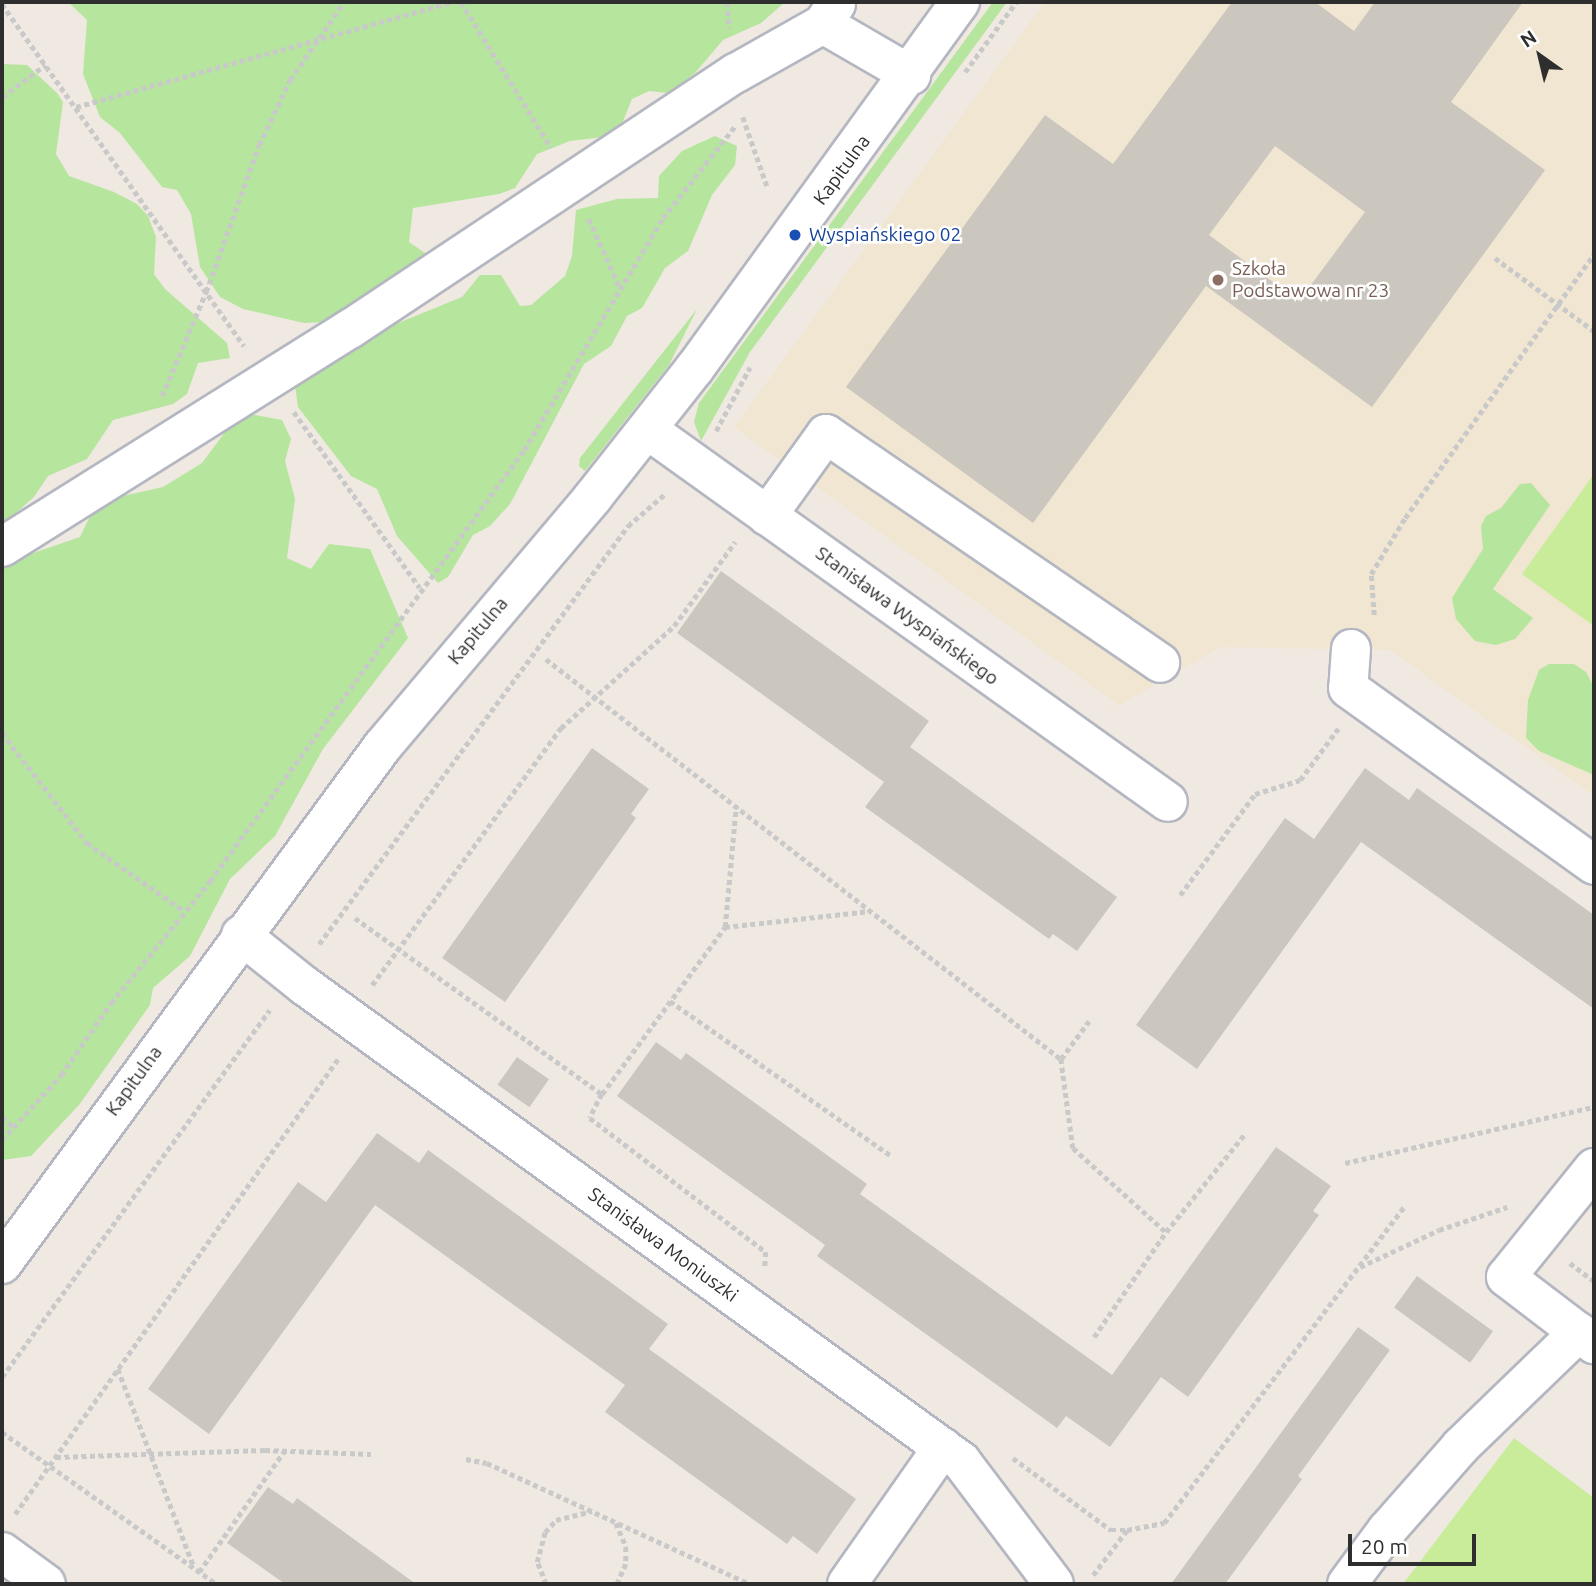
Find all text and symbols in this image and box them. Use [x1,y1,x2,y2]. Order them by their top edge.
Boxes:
north arrow [1505,21,1575,91]
text: N [1516,26,1540,52]
street label: Kapitulna [809,131,875,209]
place label: Wyspiańskiego 02 [809,224,961,246]
marker: Wyspiańskiego 02 [787,227,803,243]
place label: Szkoła Podstawowa nr 23 [1232,258,1389,302]
marker: Szkoła Podstawowa nr 23 [1210,272,1226,288]
street label: Stanisława Wyspiańskiego [811,542,1003,690]
street label: Kapitulna [443,593,513,669]
street label: Kapitulna [101,1042,167,1120]
street label: Stanisława Moniuszki [584,1183,742,1307]
scale bar [1351,1520,1479,1564]
text: 20 m [1361,1534,1408,1558]

